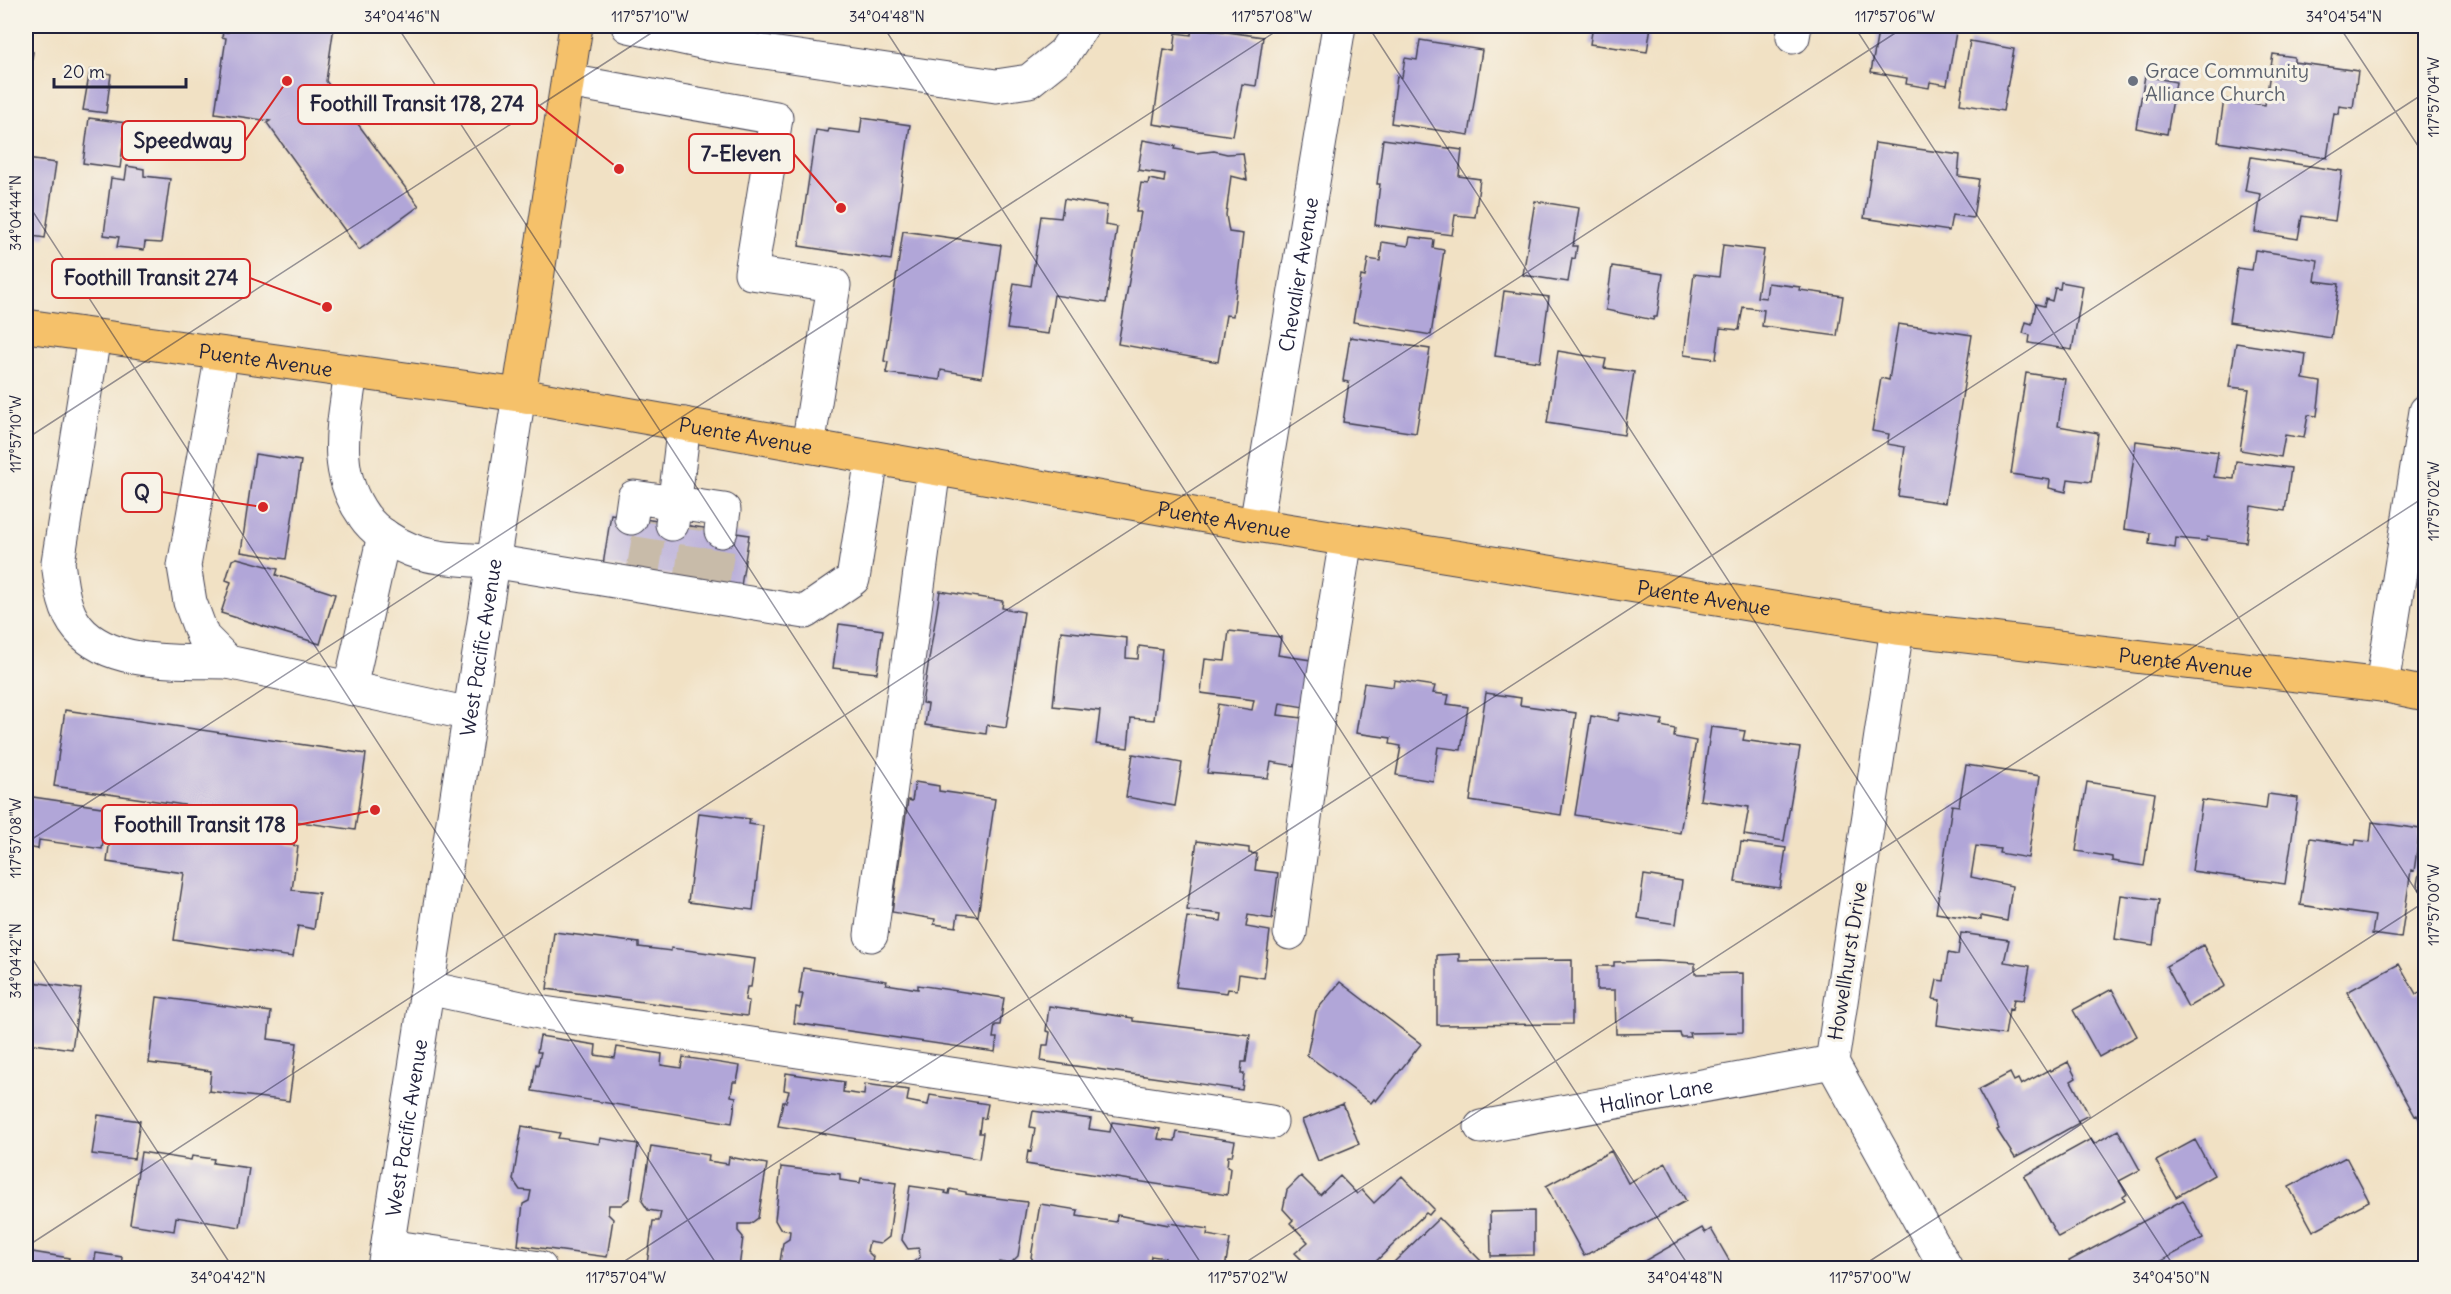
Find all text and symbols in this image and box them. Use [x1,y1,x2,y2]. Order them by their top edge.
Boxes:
text: 34°04'46"N [364,7,440,26]
text: 117°57'10"W [611,7,689,26]
text: 34°04'48"N [849,7,925,26]
text: 117°57'08"W [1232,7,1313,26]
text: 117°57'06"W [1855,7,1936,26]
text: 34°04'54"N [2306,7,2382,26]
scale bar [54,51,186,89]
text: 117°57'04"W [2424,56,2443,137]
place label: Grace Community Alliance Church [2145,58,2309,106]
text: 20 m [63,60,105,83]
marker: Grace Community Alliance Church [2126,74,2140,88]
callout: Foothill Transit 178, 274 [298,85,537,124]
text: Foothill Transit 178, 274 [310,90,524,117]
callout: Speedway [122,121,245,160]
text: Speedway [134,127,232,154]
callout: 7-Eleven [689,134,794,173]
text: 7-Eleven [701,140,781,167]
text: 34°04'44"N [6,175,25,251]
street label: Chevalier Avenue [1273,195,1323,354]
callout: Foothill Transit 274 [52,259,250,298]
text: Foothill Transit 274 [64,264,238,291]
street label: Puente Avenue [197,338,334,381]
text: 117°57'10"W [6,395,25,473]
street label: Puente Avenue [677,411,814,459]
text: 117°57'02"W [2424,461,2443,541]
callout: Q [122,473,162,512]
text: Q [134,479,150,506]
street label: Puente Avenue [1156,495,1293,543]
street label: West Pacific Avenue [454,557,506,738]
street label: Puente Avenue [1635,574,1773,620]
street label: Puente Avenue [2117,642,2254,682]
text: 117°57'08"W [6,797,25,878]
callout: Foothill Transit 178 [102,805,297,844]
text: Foothill Transit 178 [114,811,286,838]
text: 117°57'00"W [2424,864,2443,946]
street label: Howellhurst Drive [1822,880,1872,1042]
text: 34°04'42"N [6,923,25,999]
street label: West Pacific Avenue [380,1037,432,1218]
street label: Halinor Lane [1597,1072,1715,1117]
text: 34°04'42"N [190,1268,266,1287]
text: 117°57'04"W [586,1268,667,1287]
text: 117°57'02"W [1208,1268,1288,1287]
text: 34°04'48"N [1647,1268,1723,1287]
text: 117°57'00"W [1829,1268,1911,1287]
text: 34°04'50"N [2132,1268,2210,1287]

